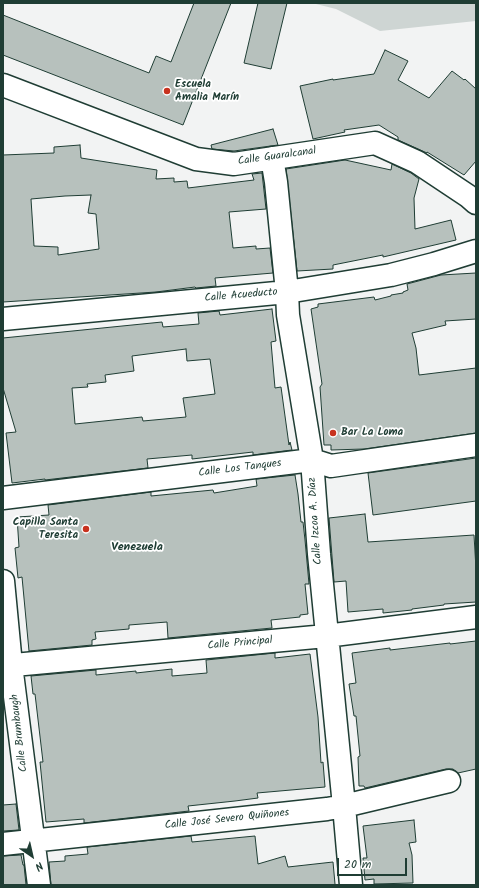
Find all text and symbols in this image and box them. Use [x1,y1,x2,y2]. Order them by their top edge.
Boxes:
place label: Escuela Amalia Marín [175,78,239,104]
marker: Escuela Amalia Marín [162,86,172,96]
street label: Calle Guaralcanal [237,145,317,169]
street label: Calle Acueducto [204,286,278,306]
place label: Bar La Loma [341,426,403,440]
marker: Bar La Loma [328,428,338,438]
street label: Calle Los Tanques [198,457,282,481]
street label: Calle Izcoa A. Díaz [306,477,326,565]
place label: Capilla Santa Teresita [13,516,78,542]
marker: Capilla Santa Teresita [81,524,91,534]
district label: Venezuela [111,541,163,555]
street label: Calle Principal [207,635,273,653]
street label: Calle Brumbaugh [9,693,31,773]
street label: Calle José Severo Quiñones [164,807,290,833]
north arrow [12,836,52,876]
scale bar [339,850,409,876]
text: 20 m [344,855,371,874]
text: N [31,857,47,875]

